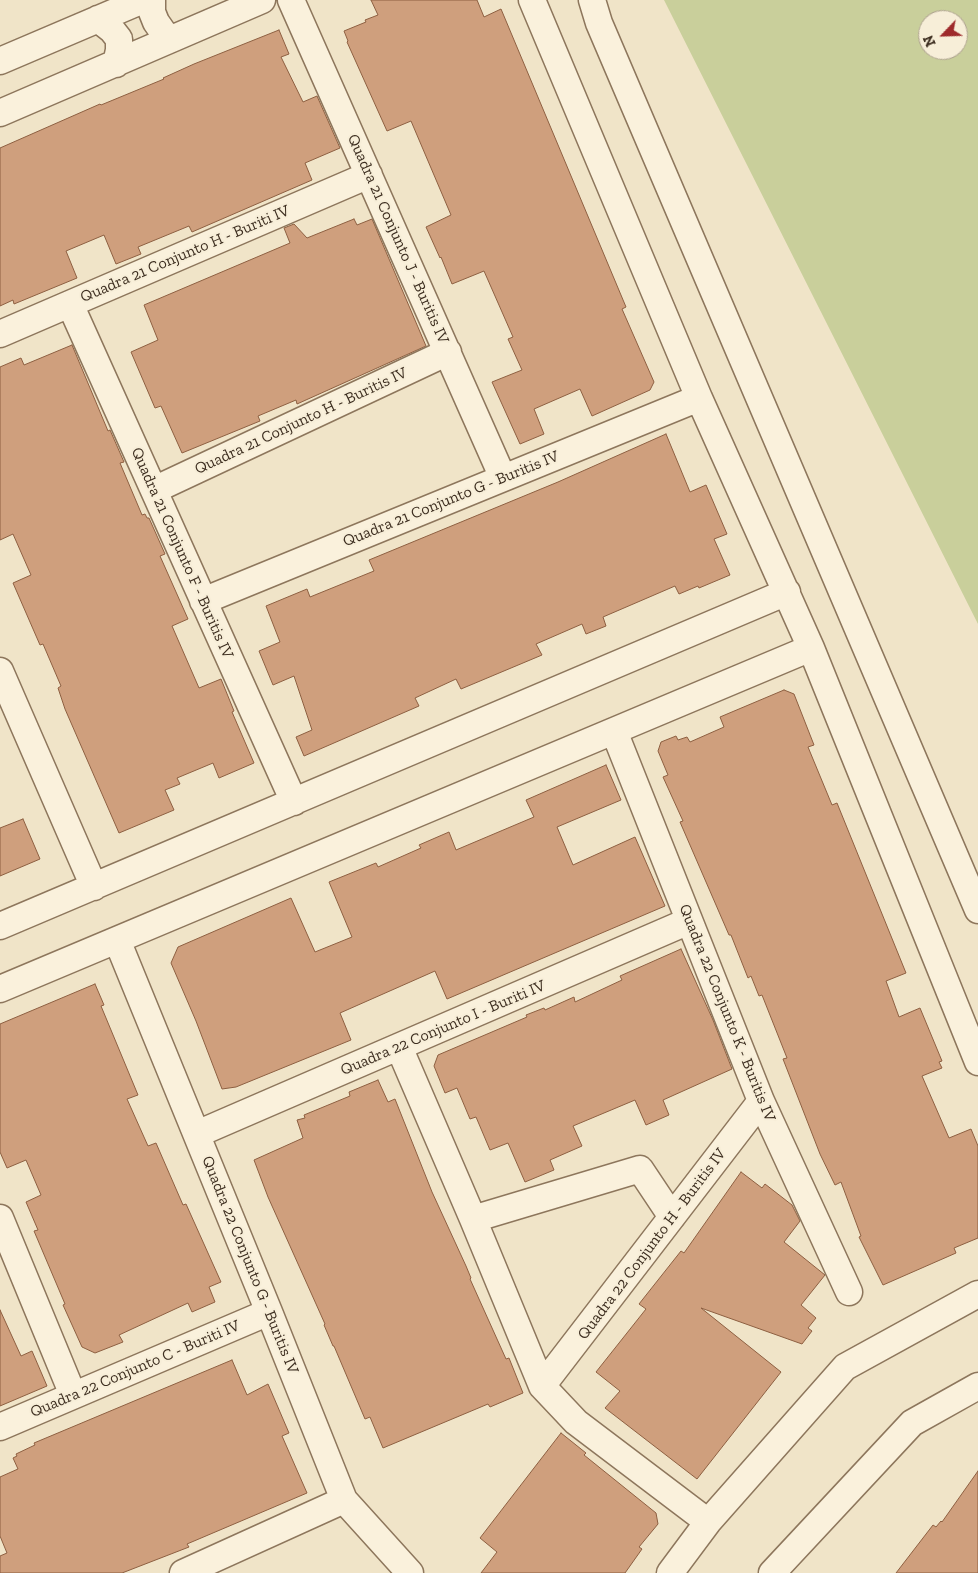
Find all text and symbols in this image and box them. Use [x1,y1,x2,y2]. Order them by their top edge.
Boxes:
north arrow [918,10,968,60]
text: N [920,33,940,49]
street label: Quadra 21 Conjunto J - Buritis IV [343,131,453,347]
street label: Quadra 21 Conjunto H - Buriti IV [78,201,292,307]
street label: Quadra 21 Conjunto H - Buritis IV [192,363,410,479]
street label: Quadra 21 Conjunto F - Buritis IV [127,444,237,662]
street label: Quadra 21 Conjunto G - Buritis IV [340,447,562,551]
street label: Quadra 22 Conjunto K - Buritis IV [675,902,779,1124]
street label: Quadra 22 Conjunto I - Buriti IV [338,976,548,1080]
street label: Quadra 22 Conjunto H - Buritis IV [574,1145,730,1343]
street label: Quadra 22 Conjunto G - Buritis IV [197,1153,303,1377]
street label: Quadra 22 Conjunto C - Buriti IV [27,1316,243,1422]

